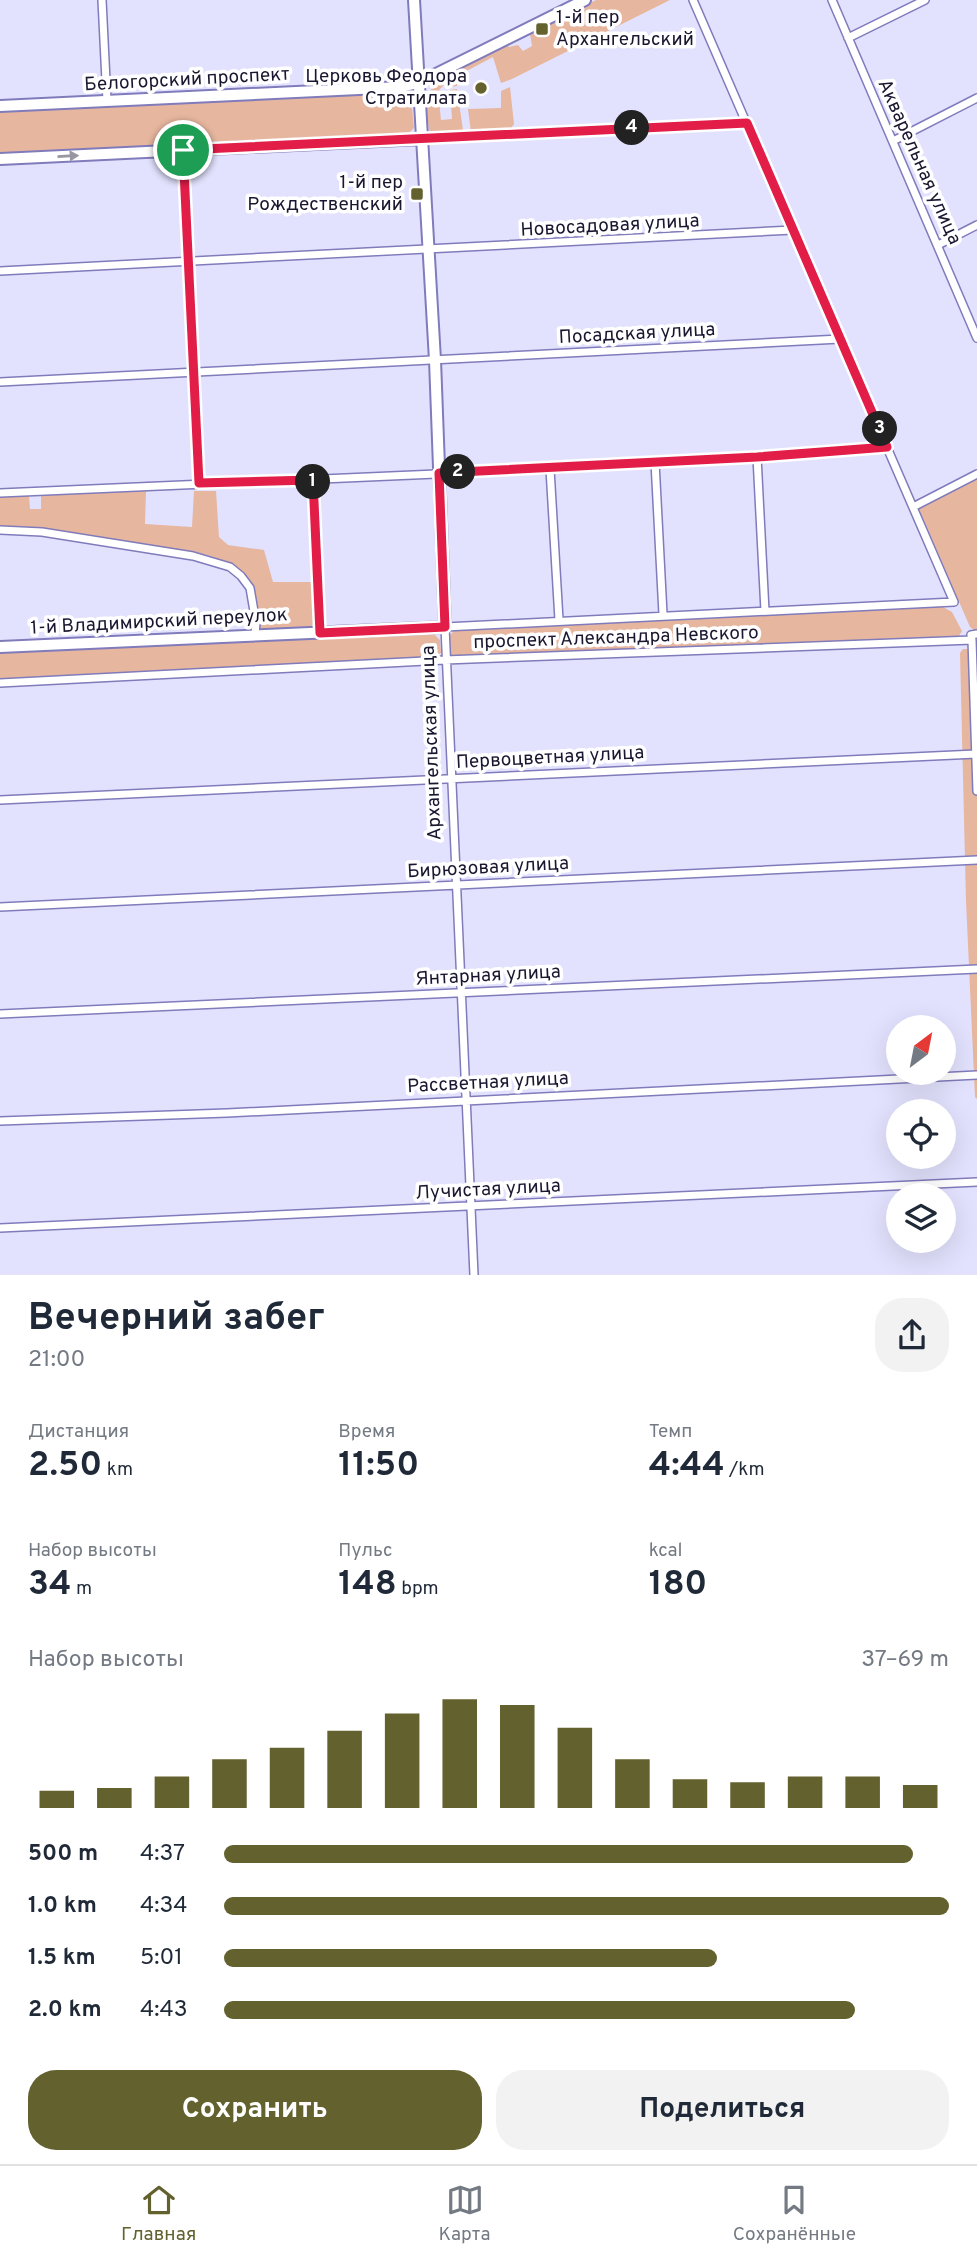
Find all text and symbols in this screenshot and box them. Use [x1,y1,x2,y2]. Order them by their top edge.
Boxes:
place label: 1-й пер Архангельский [556,6,694,52]
marker: 1-й пер Архангельский [534,21,550,37]
street label: Белогорский проспект [84,63,291,97]
place label: Церковь Феодора Стратилата [305,65,467,111]
street label: Акварельная улица [872,75,966,249]
marker: Церковь Феодора Стратилата [473,80,489,96]
pin: 4 [614,110,650,146]
text: 4 [625,115,638,139]
pin [153,120,213,180]
icon: arrive [164,131,202,169]
one-way arrow [57,150,79,161]
place label: 1-й пер Рождественский [247,171,403,217]
marker: 1-й пер Рождественский [409,186,425,202]
street label: Новосадовая улица [520,209,700,243]
street label: Посадская улица [558,318,716,350]
pin: 3 [862,412,898,446]
text: 3 [874,416,885,440]
pin: 2 [440,454,476,490]
text: 2 [452,459,463,483]
pin: 1 [296,464,330,500]
text: 1 [309,469,316,493]
street label: 1-й Владимирский переулок [30,603,288,641]
street label: проспект Александра Невского [473,621,759,655]
street label: Архангельская улица [417,645,447,841]
street label: Первоцветная улица [455,741,645,775]
street label: Бирюзовая улица [407,852,569,884]
street label: Янтарная улица [415,960,561,992]
north arrow [886,1015,956,1085]
map controls [886,1015,956,1253]
street label: Рассветная улица [407,1067,569,1099]
button: locate [886,1099,956,1169]
street label: Лучистая улица [415,1174,561,1206]
button: layers [886,1183,956,1253]
text: Вечерний забег [28,1295,325,1344]
button: share [875,1298,949,1372]
text: 21:00 [28,1346,85,1375]
text: Дистанция [28,1420,129,1444]
text: Время [338,1420,395,1444]
text: Темп [649,1420,692,1444]
text: 2.50 [28,1444,102,1488]
text: 11:50 [338,1444,419,1488]
text: 4:44 [649,1444,725,1488]
text: km [102,1458,133,1482]
text: /km [725,1458,765,1482]
text: Набор высоты [28,1539,157,1563]
text: Пульс [338,1539,392,1563]
text: kcal [649,1539,682,1563]
text: 34 [28,1563,71,1607]
text: 148 [338,1563,397,1607]
text: 180 [649,1563,707,1607]
text: m [71,1577,92,1601]
text: bpm [397,1577,439,1601]
text: Набор высоты [28,1646,184,1675]
text: 37–69 m [861,1646,949,1675]
text: 500 m [28,1840,98,1869]
text: 4:37 [140,1840,185,1869]
text: 1.0 km [28,1892,97,1921]
text: 4:34 [140,1892,188,1921]
text: 1.5 km [28,1944,96,1973]
text: 5:01 [140,1944,183,1973]
text: 2.0 km [28,1996,102,2025]
text: 4:43 [140,1996,188,2025]
button: Сохранить [28,2070,482,2150]
button: Поделиться [496,2070,949,2150]
tab: Главная [121,2181,196,2247]
tab: Карта [439,2181,491,2247]
tab: Сохранённые [733,2181,856,2247]

